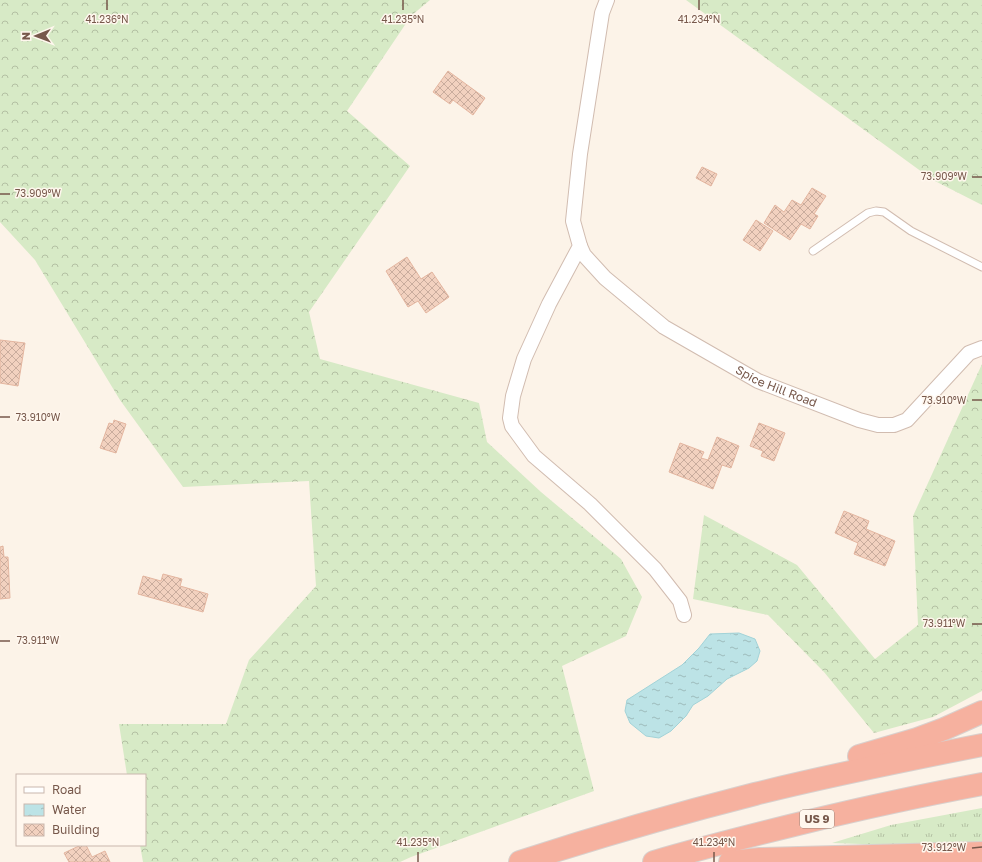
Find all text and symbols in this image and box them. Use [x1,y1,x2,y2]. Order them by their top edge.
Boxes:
text: 41.236°N [85,13,129,25]
text: 41.235°N [382,13,424,25]
text: 41.234°N [678,13,720,25]
north arrow [16,16,56,56]
text: N [19,32,32,40]
text: 73.909°W [921,170,967,182]
text: 73.909°W [15,187,61,199]
street label: Spice Hill Road [733,362,819,410]
text: 73.910°W [922,394,967,406]
text: 73.910°W [16,411,61,423]
text: 73.911°W [923,617,966,629]
text: 73.911°W [17,634,60,646]
legend [16,774,146,846]
text: Road [52,782,81,797]
text: Water [52,802,86,817]
road number: US 9 [800,810,834,828]
text: Building [52,822,100,837]
text: 41.235°N [397,836,439,848]
text: 41.234°N [693,836,735,848]
text: 73.912°W [922,841,967,853]

